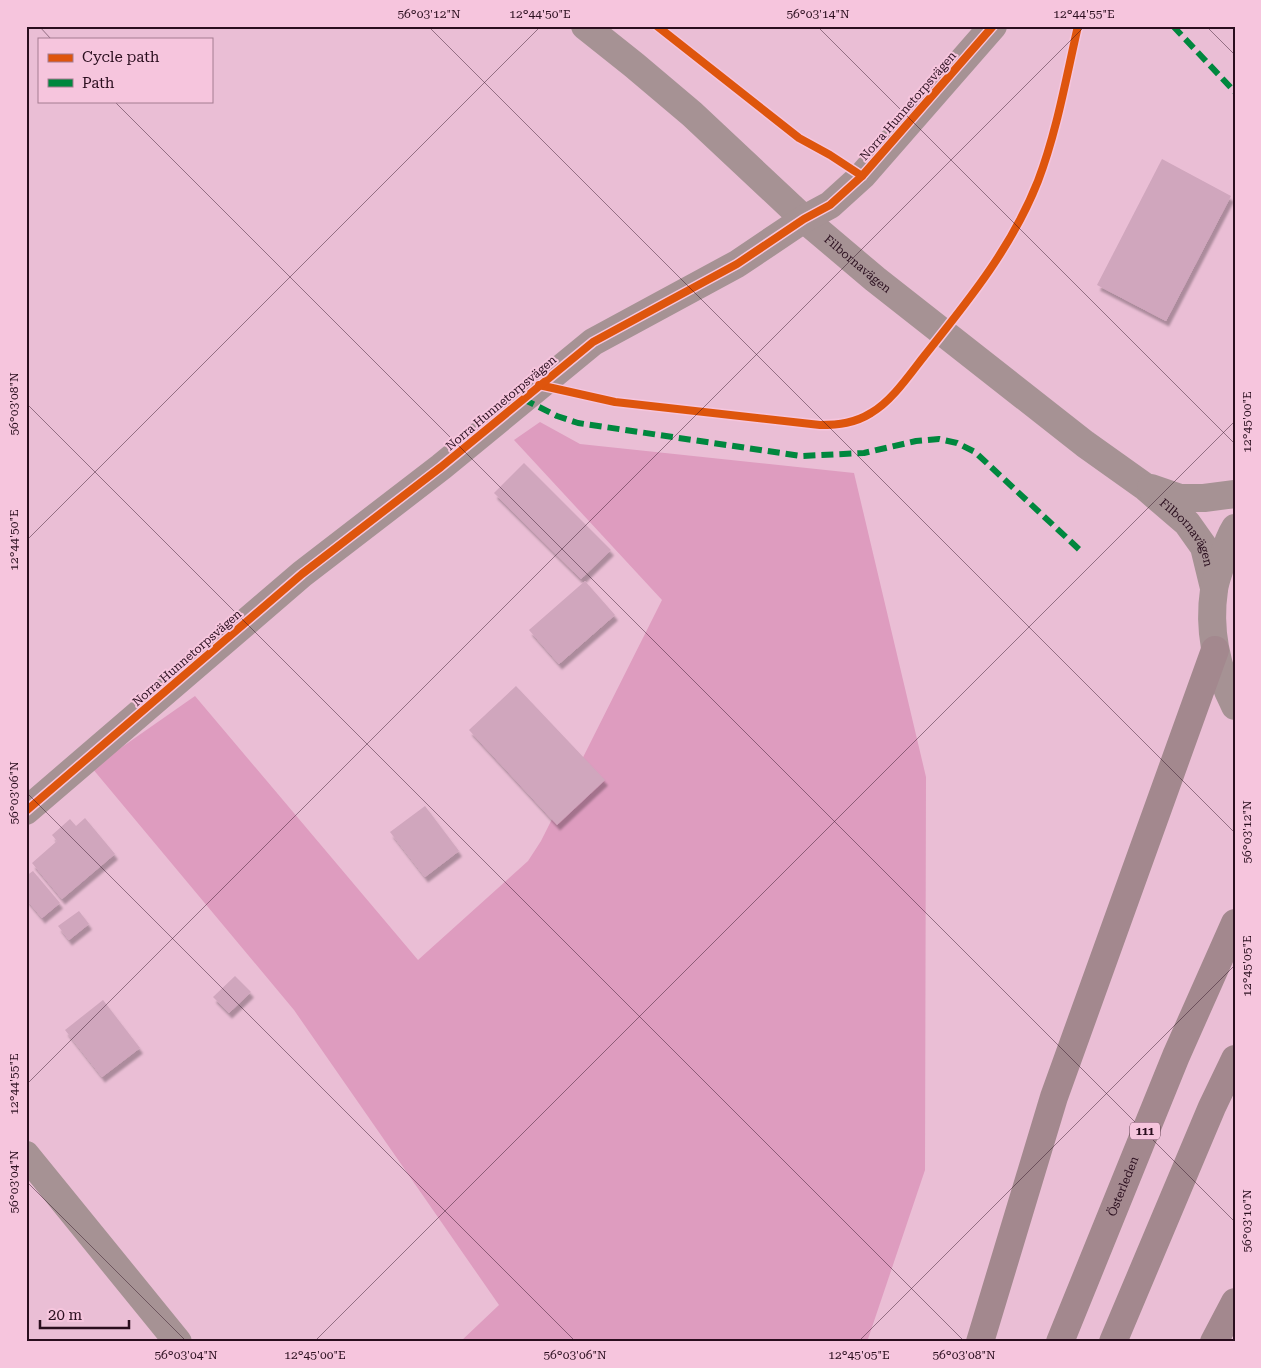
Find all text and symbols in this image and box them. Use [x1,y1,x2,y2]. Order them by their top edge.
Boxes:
text: 56°03'12"N [397,7,461,21]
text: 12°44'50"E [509,7,571,21]
text: 56°03'14"N [786,7,850,21]
text: 12°44'55"E [1053,7,1115,21]
legend [38,38,212,102]
text: Cycle path [82,48,160,66]
street label: Norra Hunnetorpsvägen [857,48,959,163]
text: Path [82,74,115,92]
street label: Filbornavägen [821,232,894,296]
street label: Norra Hunnetorpsvägen [443,353,559,453]
text: 56°03'08"N [7,372,21,436]
text: 12°45'00"E [1240,391,1254,453]
street label: Filbornavägen [1157,496,1216,568]
text: 12°44'50"E [7,509,21,571]
street label: Norra Hunnetorpsvägen [130,607,245,709]
text: 56°03'06"N [7,761,21,825]
text: 56°03'12"N [1240,800,1254,864]
text: 12°45'05"E [1240,935,1254,997]
text: 12°44'55"E [7,1053,21,1115]
road number: 111 [1130,1122,1160,1140]
text: 56°03'04"N [7,1150,21,1214]
street label: Österleden [1105,1154,1142,1218]
text: 56°03'10"N [1240,1189,1254,1253]
scale bar [40,1298,129,1330]
text: 20 m [48,1306,83,1324]
text: 56°03'04"N [154,1348,218,1362]
text: 12°45'00"E [284,1348,346,1362]
text: 56°03'06"N [543,1348,607,1362]
text: 12°45'05"E [828,1348,890,1362]
text: 56°03'08"N [932,1348,996,1362]

